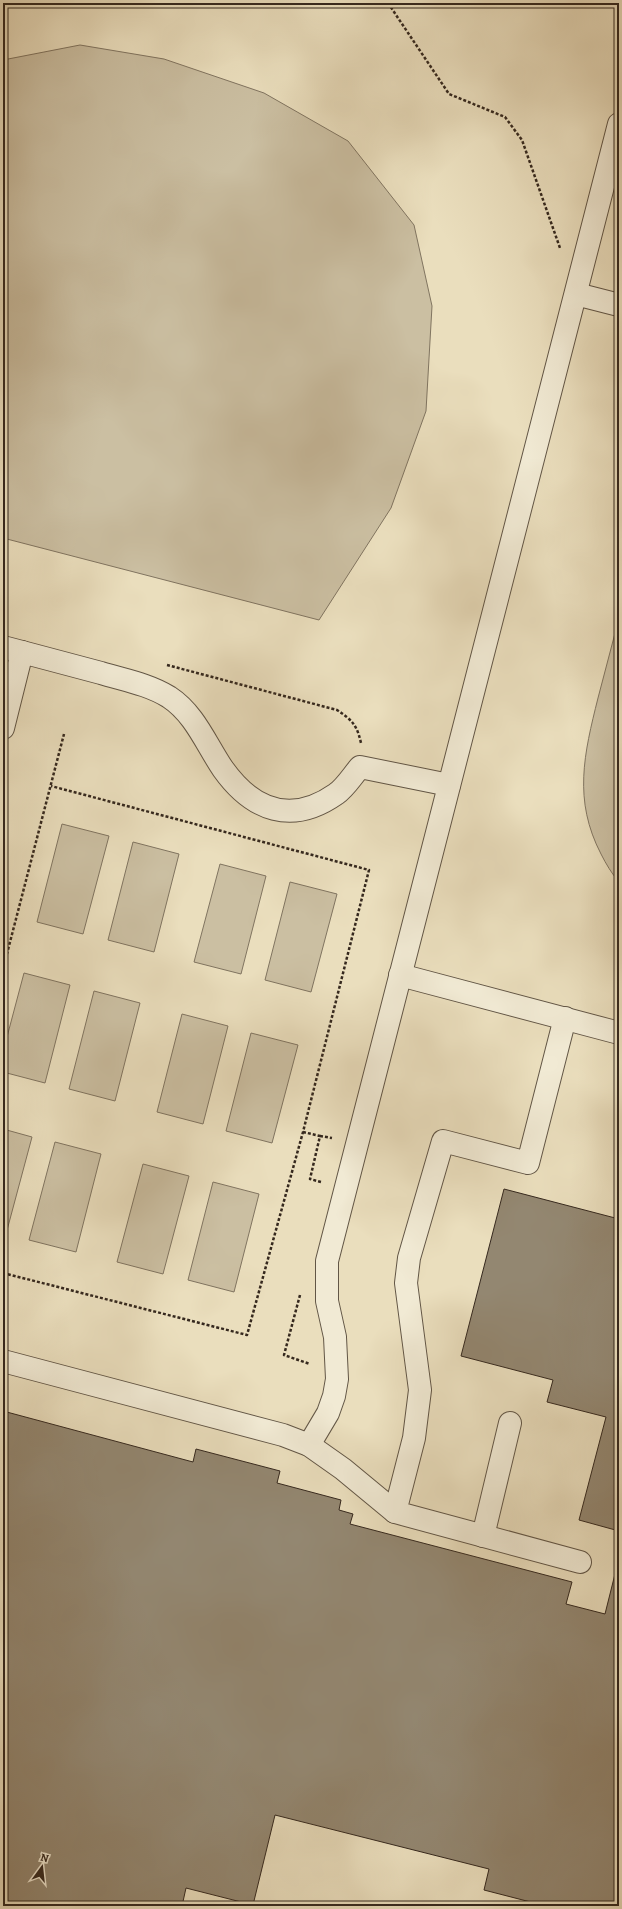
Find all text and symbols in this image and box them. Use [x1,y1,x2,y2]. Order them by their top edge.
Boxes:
north arrow [22,1847,62,1887]
text: N [39,1850,50,1866]

